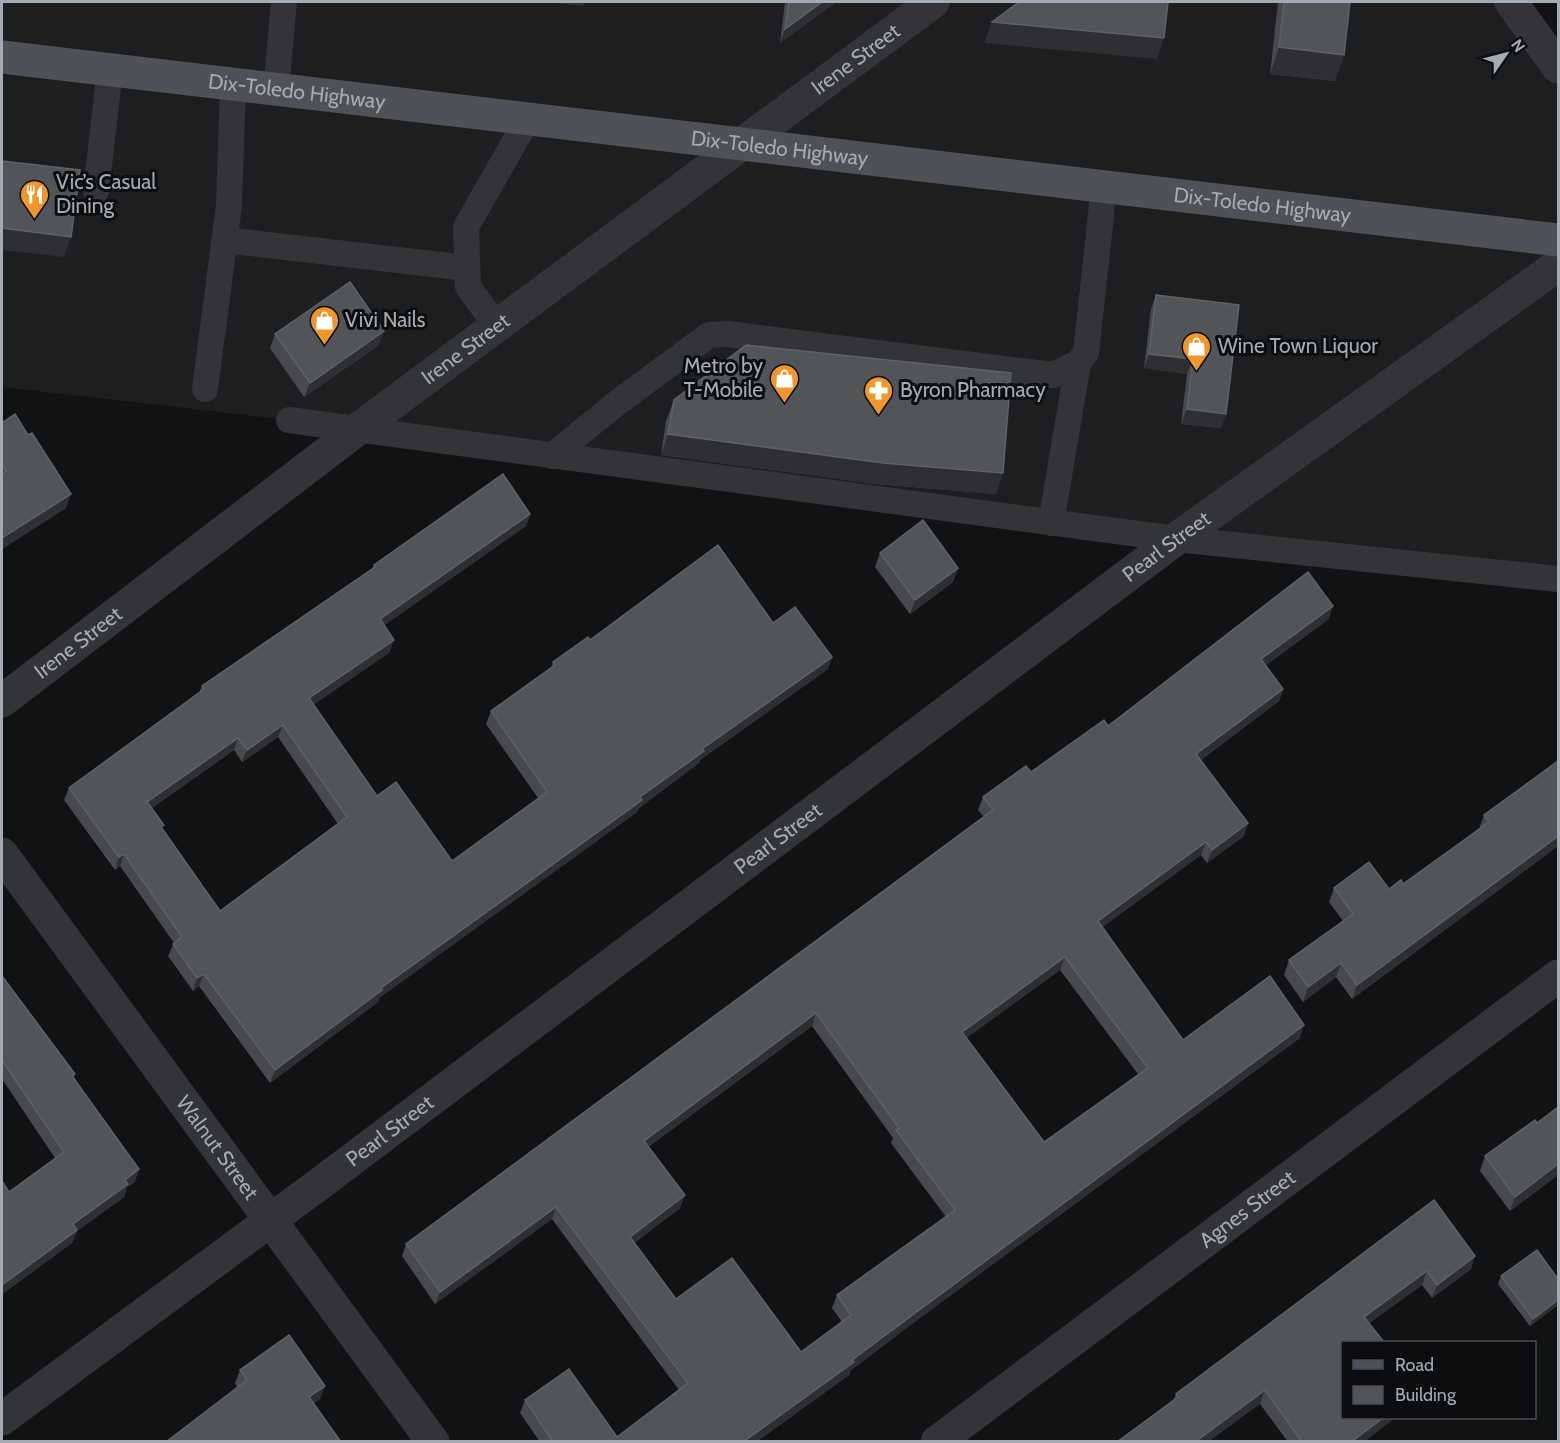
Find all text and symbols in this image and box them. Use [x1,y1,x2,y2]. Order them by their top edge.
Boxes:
street label: Irene Street [806,18,904,100]
north arrow [1476,24,1536,84]
text: N [1507,36,1529,56]
street label: Dix-Toledo Highway [207,68,387,114]
street label: Dix-Toledo Highway [690,125,870,171]
place label: Vic’s Casual Dining [56,169,156,218]
restaurant icon: Vic’s Casual Dining [19,178,51,220]
street label: Dix-Toledo Highway [1172,182,1353,228]
shop icon: Vivi Nails [308,304,340,346]
place label: Vivi Nails [345,307,426,332]
street label: Irene Street [416,308,514,390]
shop icon: Wine Town Liquor [1181,330,1213,372]
place label: Wine Town Liquor [1218,333,1378,358]
place label: Metro by T-Mobile [684,353,763,402]
shop icon: Metro by T-Mobile [768,362,800,404]
pharmacy icon: Byron Pharmacy [863,374,895,416]
place label: Byron Pharmacy [900,377,1046,402]
street label: Pearl Street [1117,506,1215,587]
street label: Irene Street [29,601,127,684]
street label: Pearl Street [729,797,826,879]
street label: Walnut Street [171,1090,264,1204]
street label: Pearl Street [341,1090,438,1172]
street label: Agnes Street [1194,1165,1300,1253]
legend [1341,1341,1536,1419]
text: Road [1395,1354,1434,1376]
text: Building [1395,1384,1457,1406]

